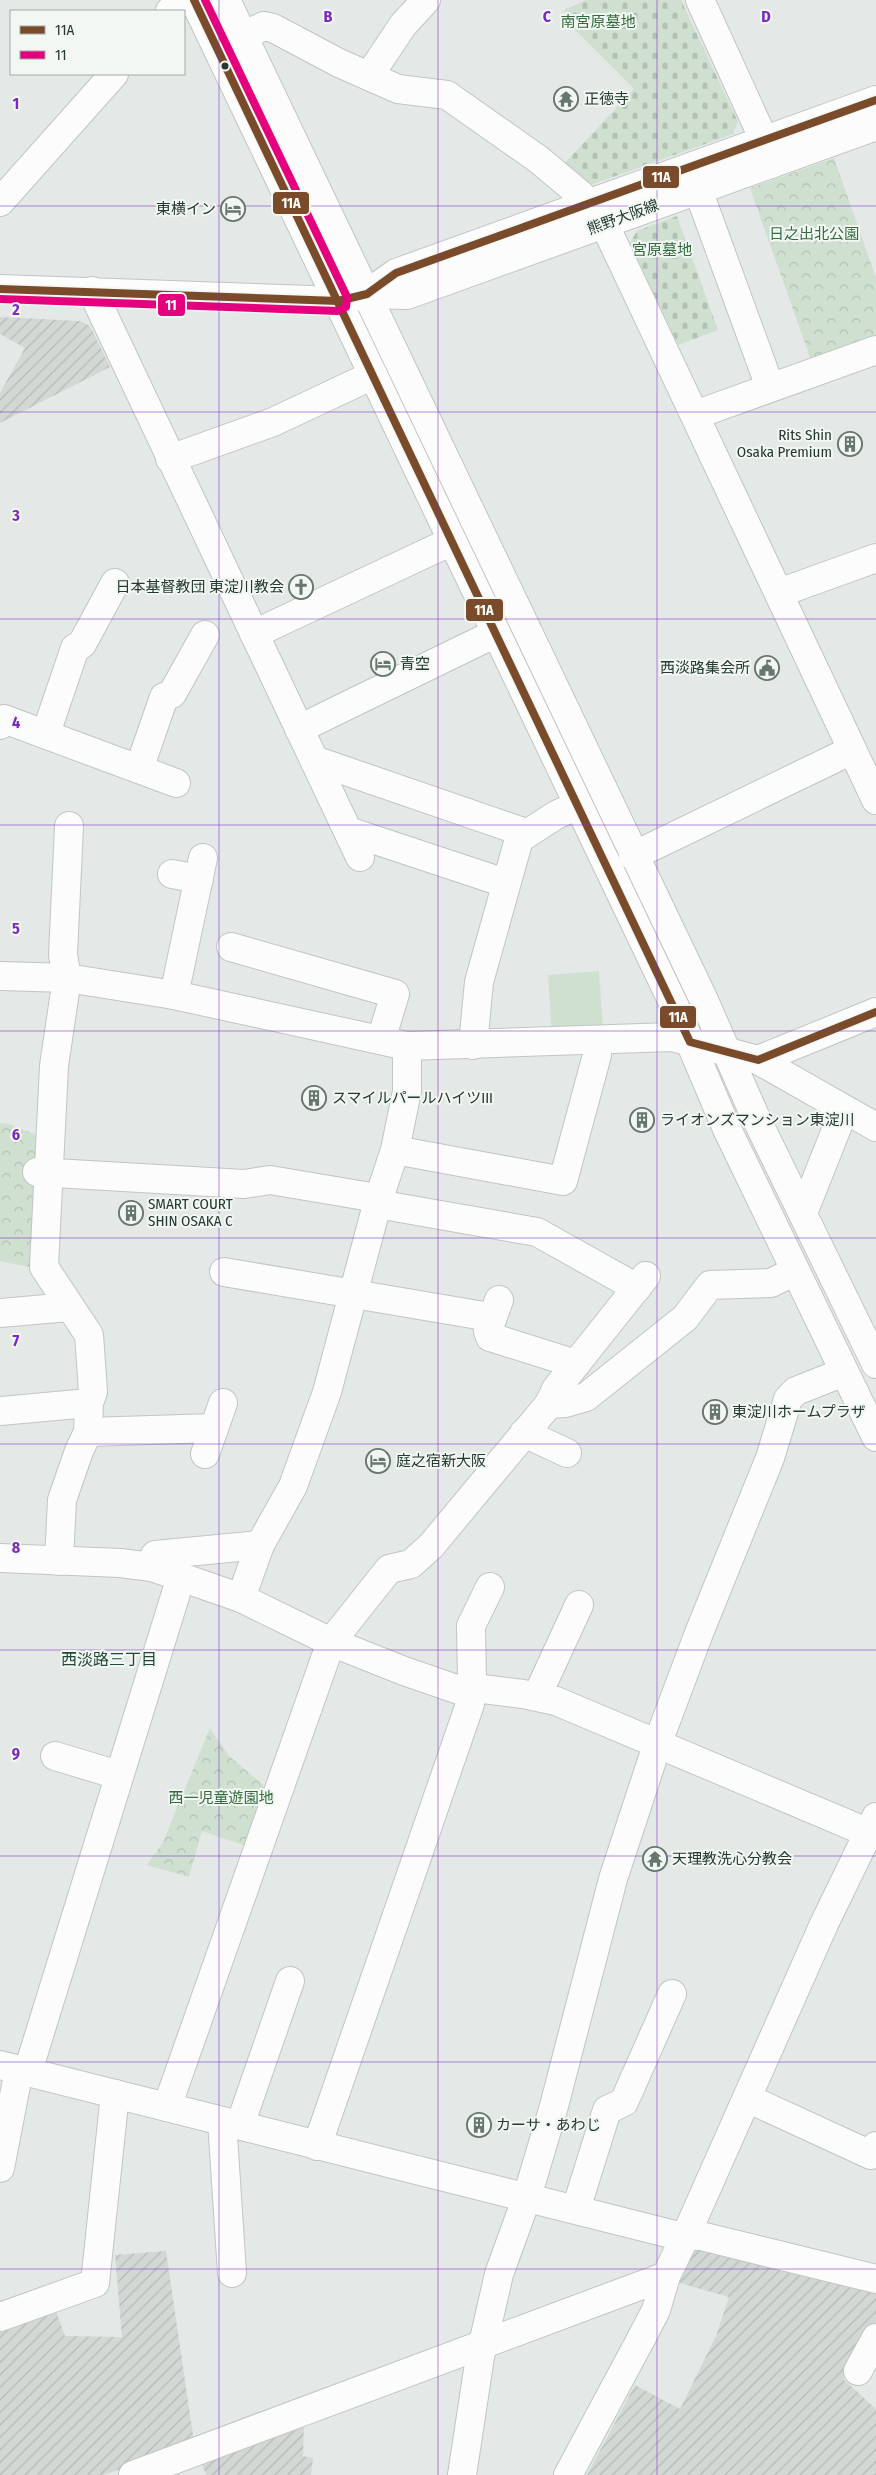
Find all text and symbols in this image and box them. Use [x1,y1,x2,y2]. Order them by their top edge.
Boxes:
text: B [324,7,333,26]
text: C [543,7,552,26]
text: D [761,7,771,26]
legend [10,10,185,75]
park label: 南宮原墓地 [560,13,636,31]
text: 11A [55,21,74,39]
text: 11 [55,46,67,64]
unlabelled marker [220,61,230,71]
temple icon: 正徳寺 [553,86,579,112]
place label: 正徳寺 [584,90,629,108]
text: 1 [13,94,19,113]
line badge: 11A [642,165,680,189]
text: 11A [651,169,671,186]
line badge: 11A [272,191,310,215]
text: 11A [281,195,301,212]
hotel icon: 東横イン [220,196,246,222]
street label: 熊野大阪線 [585,196,661,238]
place label: 東横イン [156,200,216,218]
park label: 日之出北公園 [769,225,859,243]
park label: 宮原墓地 [632,241,692,259]
line badge: 11 [157,293,186,317]
text: 11 [165,297,177,314]
text: 2 [11,300,20,319]
place label: Rits Shin Osaka Premium [737,426,832,461]
building icon: Rits Shin Osaka Premium [837,431,863,457]
text: 3 [11,506,20,525]
church icon: 日本基督教団 東淀川教会 [288,574,314,600]
place label: 日本基督教団 東淀川教会 [115,578,284,596]
line badge: 11A [465,598,504,622]
text: 11A [474,602,494,619]
hotel icon: 青空 [370,651,396,677]
place label: 青空 [400,655,430,673]
public building icon: 西淡路集会所 [754,655,780,681]
place label: 西淡路集会所 [660,659,750,677]
text: 4 [12,713,20,732]
text: 5 [12,919,20,938]
line badge: 11A [659,1005,697,1029]
text: 11A [668,1009,688,1026]
building icon: スマイルパールハイツIII [301,1085,327,1111]
place label: スマイルパールハイツIII [332,1089,493,1107]
building icon: ライオンズマンション東淀川 [629,1107,655,1133]
place label: ライオンズマンション東淀川 [660,1111,855,1129]
text: 6 [12,1125,20,1144]
place label: SMART COURT SHIN OSAKA C [148,1195,233,1230]
building icon: SMART COURT SHIN OSAKA C [118,1200,144,1226]
text: 7 [13,1331,20,1350]
building icon: 東淀川ホームプラザ [702,1399,728,1425]
place label: 東淀川ホームプラザ [732,1403,866,1421]
hotel icon: 庭之宿新大阪 [365,1448,391,1474]
place label: 庭之宿新大阪 [396,1452,486,1470]
text: 8 [12,1538,21,1557]
district label: 西淡路三丁目 [61,1650,157,1669]
text: 9 [12,1744,20,1763]
park label: 西一児童遊園地 [168,1789,274,1807]
temple icon: 天理教洗心分教会 [642,1846,668,1872]
place label: 天理教洗心分教会 [672,1850,792,1868]
building icon: カーサ・あわじ [466,2112,492,2138]
place label: カーサ・あわじ [496,2116,601,2134]

